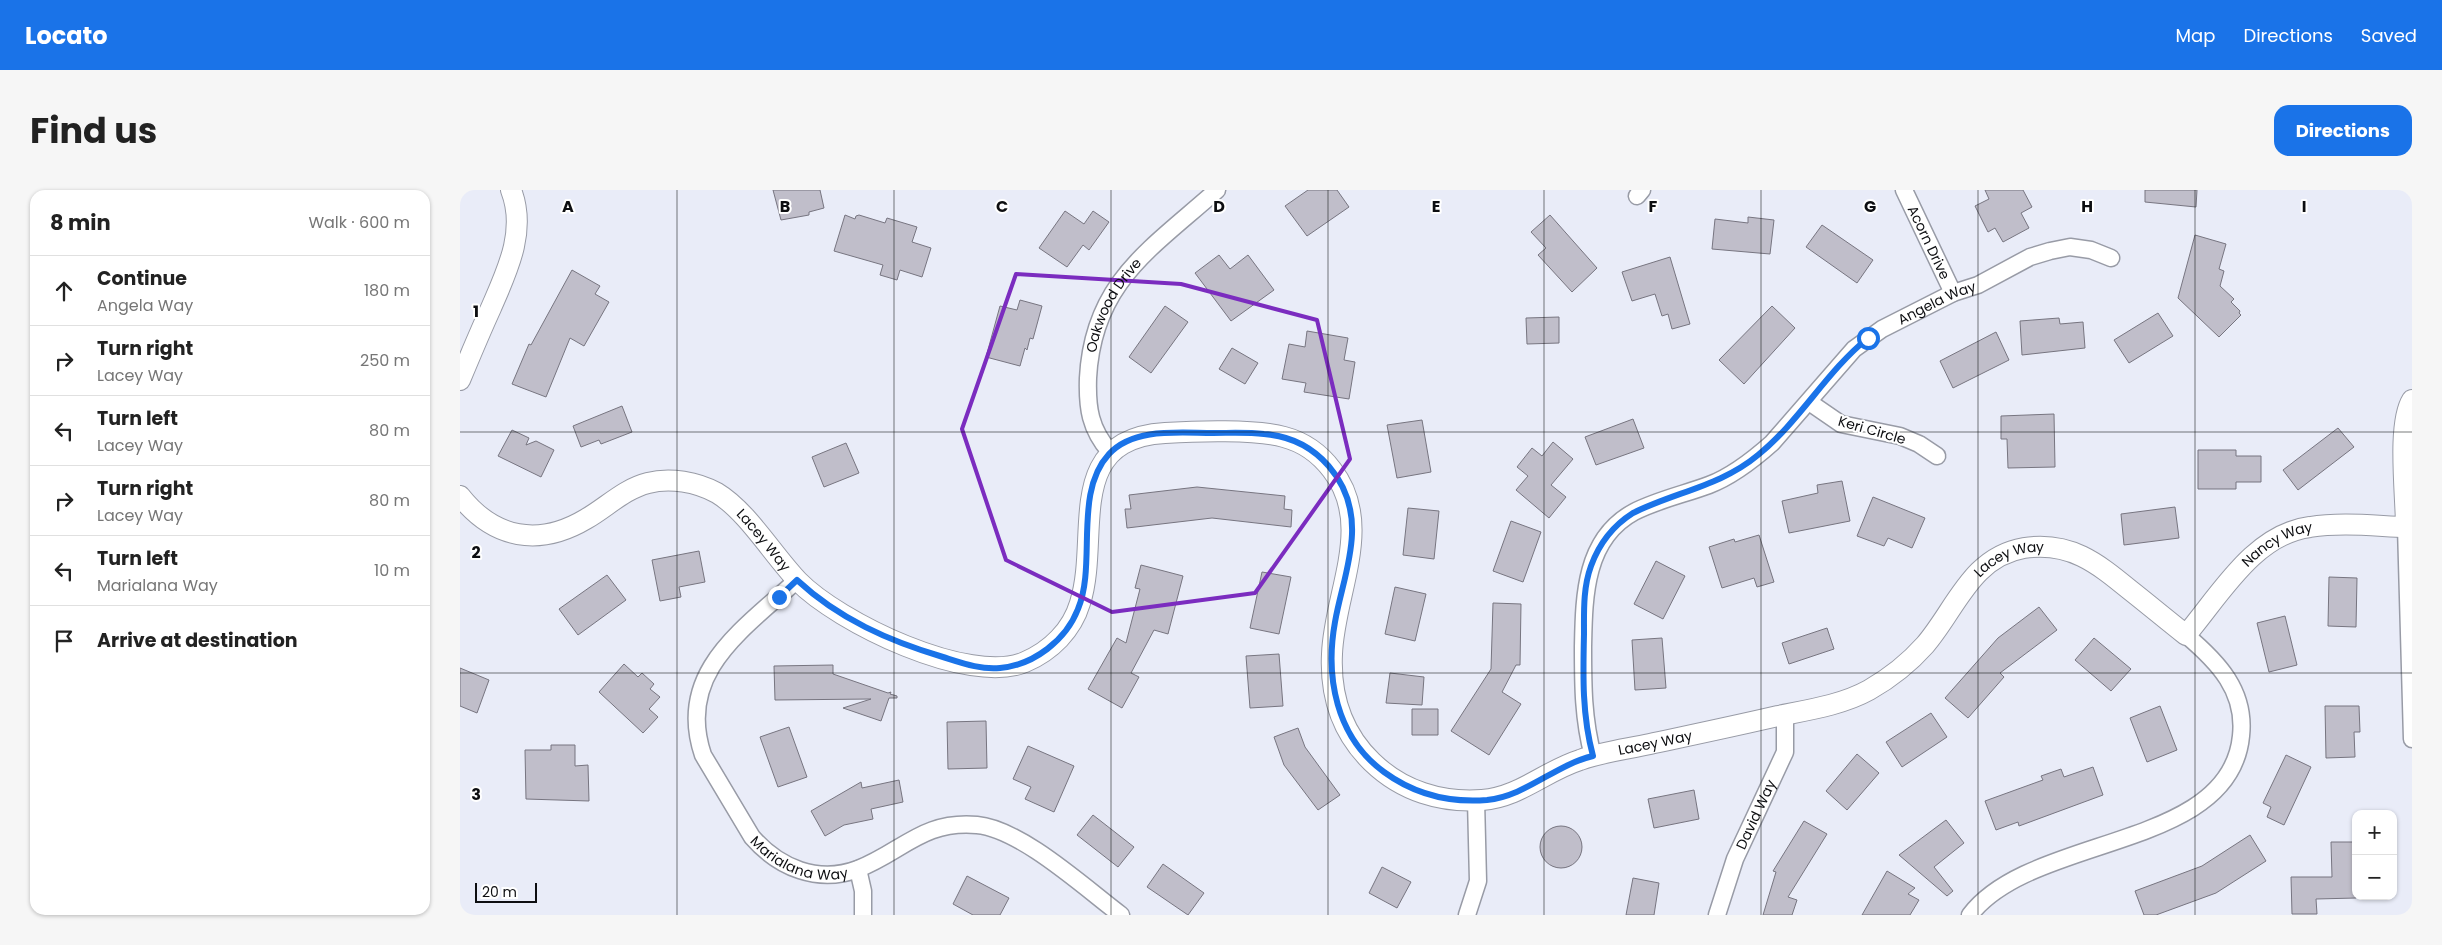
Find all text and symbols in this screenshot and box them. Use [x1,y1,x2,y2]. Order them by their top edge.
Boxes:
text: Locato [25,19,108,52]
text: Map [2176,23,2215,48]
text: Directions [2243,23,2333,48]
text: Saved [2361,23,2417,48]
button: Directions [2274,105,2412,156]
text: Find us [30,106,157,155]
text: A [562,195,574,218]
text: B [780,195,790,218]
text: C [996,195,1008,218]
text: D [1213,195,1225,218]
text: E [1432,195,1440,218]
text: F [1649,195,1658,218]
text: G [1864,195,1876,218]
text: H [2081,195,2093,218]
text: I [2302,195,2306,218]
street label: Acorn Drive [1903,202,1955,283]
text: 8 min [50,208,111,237]
text: Walk · 600 m [308,211,410,234]
street label: Oakwood Drive [1081,253,1146,354]
text: Continue [97,265,187,292]
street label: Angela Way [1894,276,1979,329]
icon: ahead [50,277,78,305]
text: 180 m [364,279,410,302]
text: Angela Way [97,294,193,317]
text: 1 [473,300,479,323]
route start [1857,327,1880,350]
text: Turn right [97,335,193,362]
icon: right [50,347,78,375]
text: 250 m [360,349,410,372]
text: Lacey Way [97,364,183,387]
text: Turn left [97,405,178,432]
street label: Keri Circle [1836,411,1908,449]
icon: left [50,417,78,445]
text: 80 m [369,419,410,442]
text: Lacey Way [97,434,183,457]
text: Turn right [97,475,193,502]
icon: right [50,487,78,515]
text: 80 m [369,489,410,512]
text: Lacey Way [97,504,183,527]
street label: Lacey Way [732,504,795,576]
street label: Nancy Way [2237,517,2314,571]
street label: Lacey Way [1969,537,2044,581]
text: 2 [471,541,481,564]
text: Turn left [97,545,178,572]
icon: left [50,557,78,585]
text: 10 m [374,559,410,582]
text: Marialana Way [97,574,218,597]
route end [768,586,791,609]
icon: arrive [50,627,78,655]
text: Arrive at destination [97,627,298,654]
street label: Lacey Way [1616,725,1694,760]
street label: David Way [1731,776,1781,853]
text: 3 [471,783,481,806]
map controls [2352,810,2397,900]
button: + [2352,810,2397,855]
street label: Marialana Way [746,831,850,885]
button: − [2352,855,2397,900]
scale bar [475,880,538,903]
text: 20 m [482,882,517,902]

